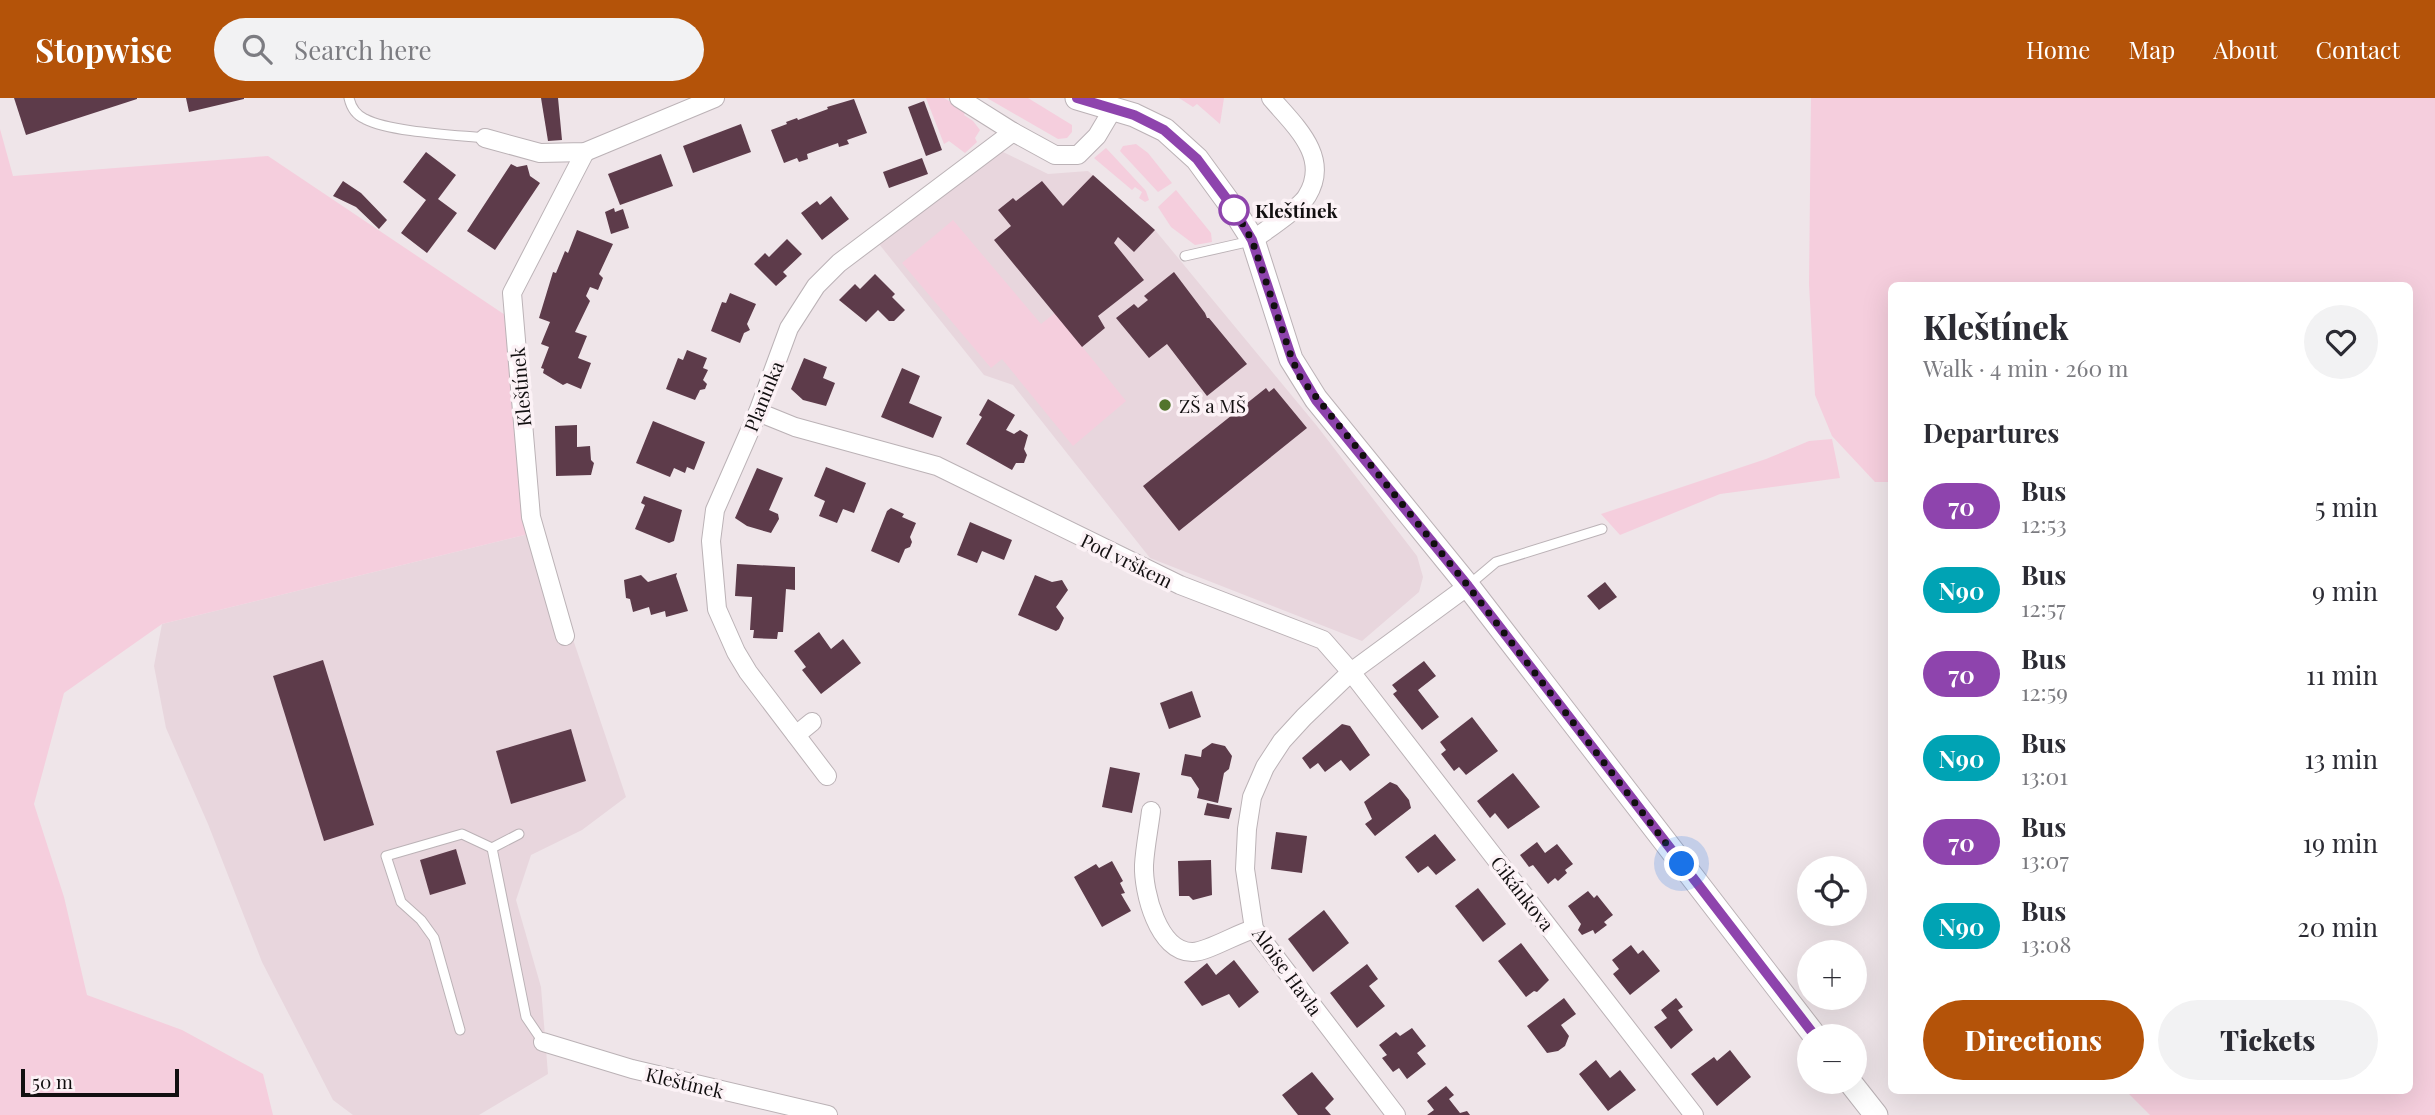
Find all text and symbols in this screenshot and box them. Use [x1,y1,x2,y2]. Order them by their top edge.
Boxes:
search box [214,18,704,81]
text: Stopwise [35,27,172,71]
icon: search [238,30,276,68]
text: Search here [294,32,432,67]
text: Home [2026,33,2090,65]
text: Map [2128,33,2175,65]
text: About [2213,33,2277,65]
text: Contact [2315,33,2400,65]
marker: Kleštínek [1219,195,1249,225]
place label: Kleštínek [1255,197,1339,223]
text: Kleštínek [1923,304,2069,348]
button: heart [2304,305,2378,379]
street label: Kleštínek [504,346,536,428]
text: Walk · 4 min · 260 m [1923,352,2128,383]
street label: Planinka [737,356,789,435]
place label: ZŠ a MŠ [1179,392,1246,418]
marker: ZŠ a MŠ [1157,397,1173,413]
text: Departures [1923,415,2059,450]
text: Bus [2021,473,2066,508]
text: 5 min [2315,489,2378,524]
text: 70 [1948,490,1975,522]
text: 12:53 [2021,508,2067,539]
street label: Pod vrškem [1077,527,1177,593]
text: Bus [2021,557,2066,592]
text: 9 min [2312,573,2378,608]
text: N90 [1938,574,1985,606]
text: 12:57 [2021,592,2066,623]
text: Bus [2021,641,2066,676]
text: 11 min [2306,657,2378,692]
text: 70 [1948,658,1975,690]
text: 12:59 [2021,676,2068,707]
text: Bus [2021,725,2066,760]
text: 13 min [2304,741,2378,776]
text: N90 [1938,742,1985,774]
text: 13:01 [2021,760,2068,791]
text: Bus [2021,809,2066,844]
text: 19 min [2302,825,2378,860]
text: 70 [1948,826,1975,858]
text: 13:07 [2021,844,2069,875]
your location [1664,846,1699,881]
street label: Cikánkova [1485,850,1561,936]
map controls [1797,856,1867,1094]
button: locate [1797,856,1867,926]
text: Bus [2021,893,2066,928]
text: 20 min [2297,909,2378,944]
text: N90 [1938,910,1985,942]
street label: Aloise Havla [1247,921,1329,1021]
text: 13:08 [2021,928,2071,959]
button: + [1797,940,1867,1010]
button: Directions [1923,1000,2144,1080]
button: Tickets [2158,1000,2378,1080]
button: − [1797,1024,1867,1094]
street label: Kleštínek [643,1060,727,1104]
scale bar [21,1066,178,1098]
text: 50 m [32,1068,73,1094]

